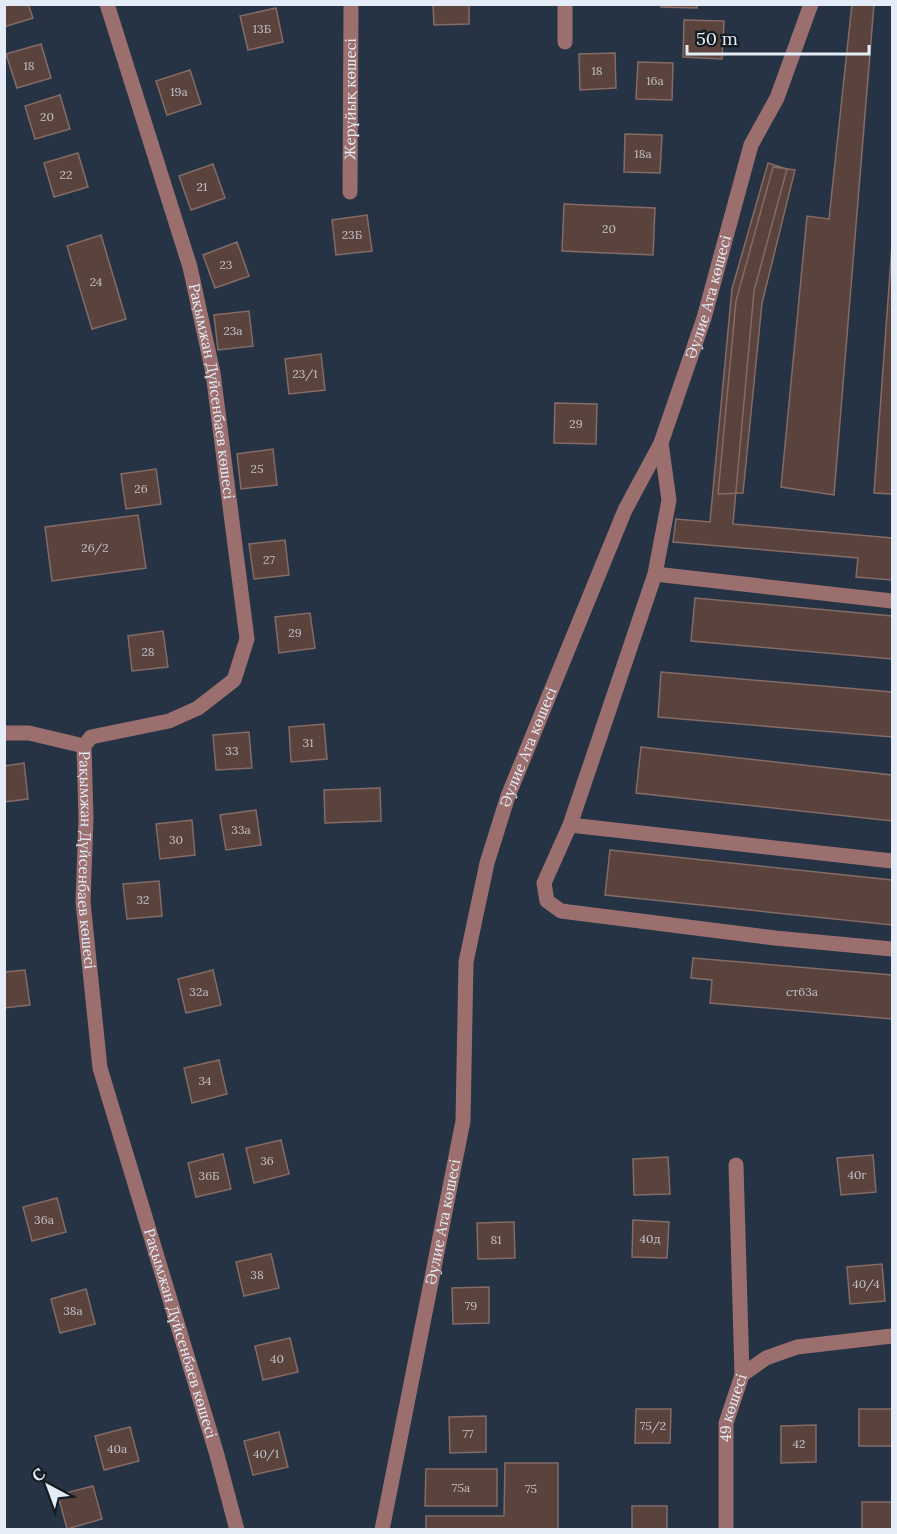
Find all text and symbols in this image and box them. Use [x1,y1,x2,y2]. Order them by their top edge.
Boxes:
scale bar [687,18,868,56]
house number: 13Б [253,21,271,36]
text: 50 m [696,27,738,50]
street label: Жерұйық көшесі [340,38,360,160]
house number: 18 [23,58,35,73]
house number: 18 [591,63,603,78]
house number: 16а [646,73,664,88]
house number: 19а [170,84,188,99]
house number: 20 [40,109,54,124]
house number: 18а [634,146,652,161]
house number: 22 [60,167,72,182]
house number: 21 [197,179,207,194]
house number: 20 [602,221,616,236]
house number: 23Б [342,227,362,242]
street label: Әулие Ата көшесі [681,233,735,361]
house number: 23 [220,257,233,272]
house number: 24 [90,274,103,289]
street label: Рақымжан Дүйсенбаев көшесі [185,281,239,500]
house number: 23а [223,323,243,338]
house number: 23/1 [292,366,318,382]
house number: 29 [569,416,583,431]
house number: 25 [251,461,263,476]
house number: 26 [134,481,148,496]
house number: 26/2 [81,540,109,556]
house number: 27 [263,552,275,567]
house number: 29 [288,625,302,640]
house number: 28 [141,644,155,659]
street label: Әулие Ата көшесі [495,684,560,809]
house number: 31 [302,735,314,750]
house number: 33 [225,743,239,758]
street label: Рақымжан Дүйсенбаев көшесі [74,751,100,970]
house number: 33а [231,822,251,837]
house number: 30 [169,832,183,847]
house number: 32 [136,892,150,907]
house number: 32а [189,984,209,999]
house number: ст63а [786,984,818,999]
house number: 34 [198,1073,212,1088]
house number: 36 [260,1153,274,1168]
street label: Әулие Ата көшесі [421,1157,464,1286]
house number: 40г [847,1167,867,1182]
house number: 36Б [198,1168,220,1183]
house number: 36а [34,1212,54,1227]
street label: Рақымжан Дүйсенбаев көшесі [140,1226,221,1440]
house number: 40д [639,1231,661,1246]
house number: 81 [490,1232,502,1247]
house number: 38 [250,1267,264,1282]
house number: 40/4 [852,1276,880,1292]
house number: 79 [465,1298,477,1313]
house number: 38а [63,1303,83,1318]
house number: 40 [270,1351,284,1366]
street label: 49 көшесі [716,1371,751,1442]
house number: 75/2 [640,1418,666,1434]
house number: 77 [462,1426,474,1441]
house number: 42 [793,1436,805,1451]
house number: 40а [107,1441,127,1456]
house number: 40/1 [253,1446,279,1462]
north arrow [18,1456,78,1516]
text: С [27,1464,49,1486]
house number: 75а [452,1480,470,1495]
house number: 75 [525,1481,537,1496]

